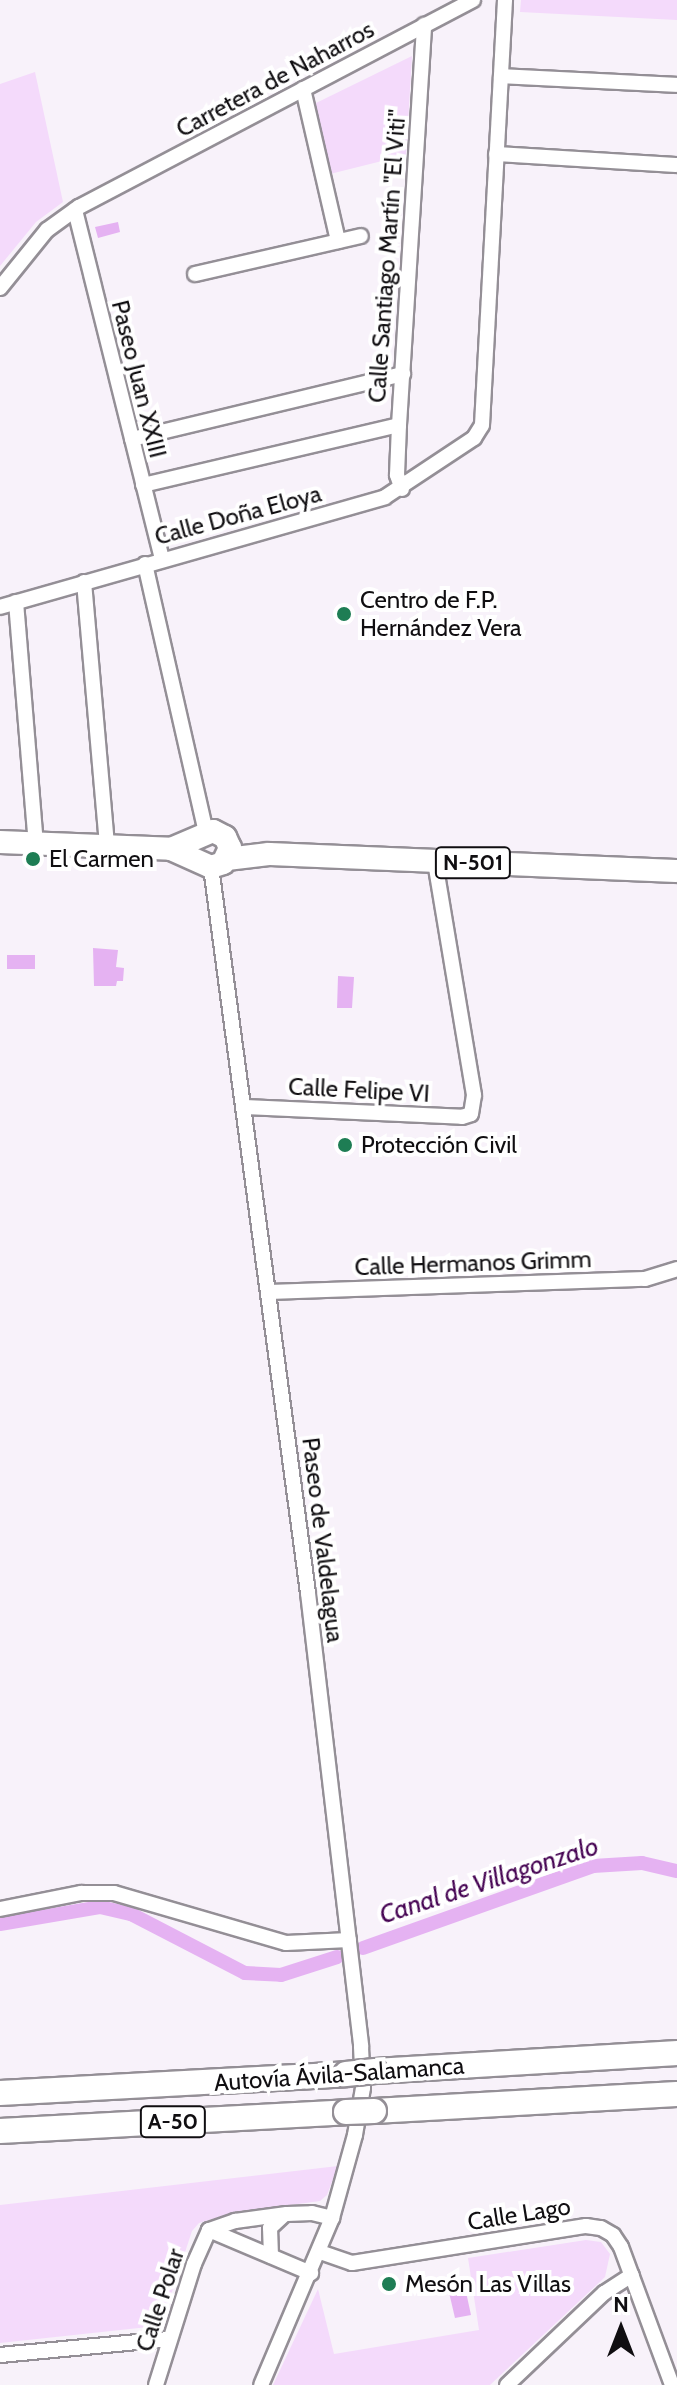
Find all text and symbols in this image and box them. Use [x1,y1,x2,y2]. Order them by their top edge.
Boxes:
street label: Carretera de Naharros [171,15,379,143]
street label: Calle Santiago Martín "El Viti" [362,108,412,404]
street label: Paseo Juan XXIII [106,297,172,461]
street label: Calle Doña Eloya [152,479,324,551]
place label: Centro de F.P. Hernández Vera [360,586,522,642]
marker: Centro de F.P. Hernández Vera [335,605,353,623]
place label: El Carmen [49,845,154,873]
road number: N-501 [433,845,513,881]
marker: El Carmen [24,850,42,868]
street label: Calle Felipe VI [288,1072,430,1108]
place label: Protección Civil [361,1131,517,1159]
marker: Protección Civil [336,1136,354,1154]
street label: Calle Hermanos Grimm [354,1244,592,1282]
street label: Paseo de Valdelagua [296,1436,350,1644]
water label: Canal de Villagonzalo [376,1831,602,1931]
street label: Autovía Ávila-Salamanca [213,2051,465,2097]
road number: A-50 [139,2104,207,2140]
street label: Calle Lago [465,2192,573,2236]
street label: Calle Polar [130,2245,190,2355]
place label: Mesón Las Villas [405,2270,571,2298]
marker: Mesón Las Villas [380,2275,398,2293]
north arrow [581,2289,661,2369]
text: N [613,2291,629,2318]

